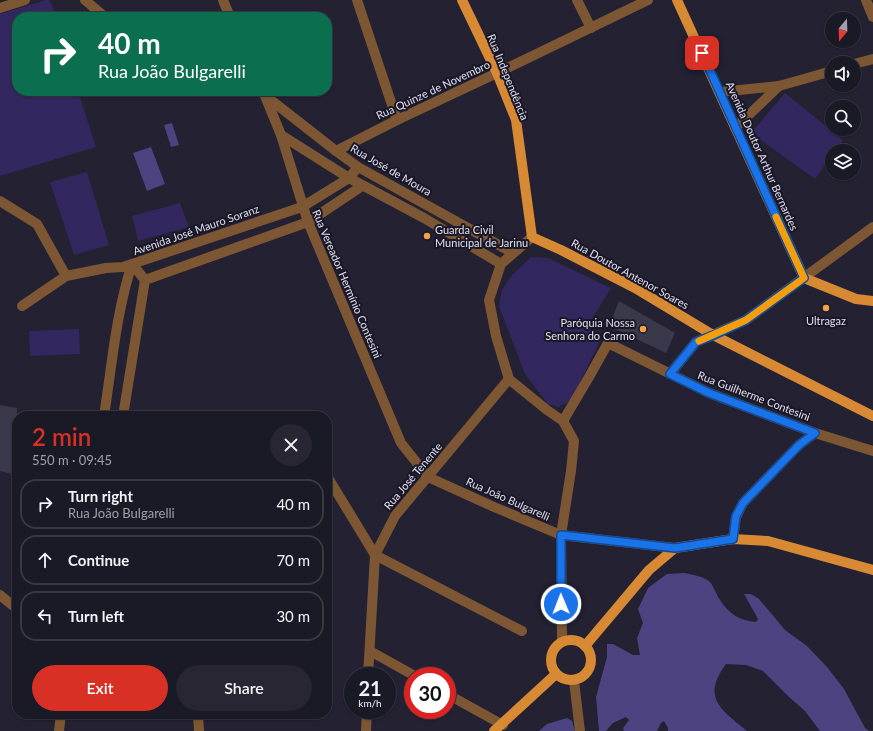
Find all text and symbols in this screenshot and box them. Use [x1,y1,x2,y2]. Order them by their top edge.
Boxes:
north arrow [825,12,861,48]
map controls [825,12,861,180]
text: 40 m [98,26,161,60]
icon: right [32,28,84,80]
street label: Rua Independência [485,32,532,122]
pin [685,36,719,70]
icon: arrive [691,42,713,64]
button: sound [825,56,861,92]
street label: Rua Quinze de Novembro [374,57,492,122]
text: Rua João Bulgarelli [98,60,246,82]
street label: Avenida Doutor Arthur Bernardes [724,79,801,233]
button: search [825,100,861,136]
street label: Rua José de Moura [348,141,434,198]
button: layers [825,144,861,180]
street label: Avenida José Mauro Soranz [131,202,261,257]
street label: Rua Vereador Hermínio Contesini [310,208,385,360]
place label: Guarda Civil Municipal de Jarinu [435,223,528,249]
marker: Guarda Civil Municipal de Jarinu [422,231,432,241]
street label: Rua Doutor Antenor Soares [569,236,691,311]
marker: Ultragaz [821,303,831,313]
place label: Ultragaz [806,314,846,327]
place label: Paróquia Nossa Senhora do Carmo [545,316,635,342]
marker: Paróquia Nossa Senhora do Carmo [638,324,648,334]
street label: Rua Guilherme Contesini [696,368,813,423]
text: 2 min [32,422,91,451]
button: close [270,424,312,466]
street label: Rua José Tenente [381,439,444,512]
text: 550 m · 09:45 [32,452,112,468]
street label: Rua João Bulgarelli [464,474,552,523]
text: Turn right [68,487,133,505]
icon: right [34,493,56,515]
text: 40 m [276,495,310,513]
text: Rua João Bulgarelli [68,505,175,521]
icon: ahead [34,549,56,571]
text: Continue [68,551,129,569]
text: 70 m [276,551,310,569]
position arrow [540,583,582,625]
icon: left [34,605,56,627]
text: Turn left [68,607,124,625]
text: 30 m [276,607,310,625]
button: Exit [32,665,168,711]
button: Share [176,665,312,711]
speed limit sign: 30 [404,667,456,719]
text: 21 [358,676,382,700]
text: km/h [358,697,382,709]

